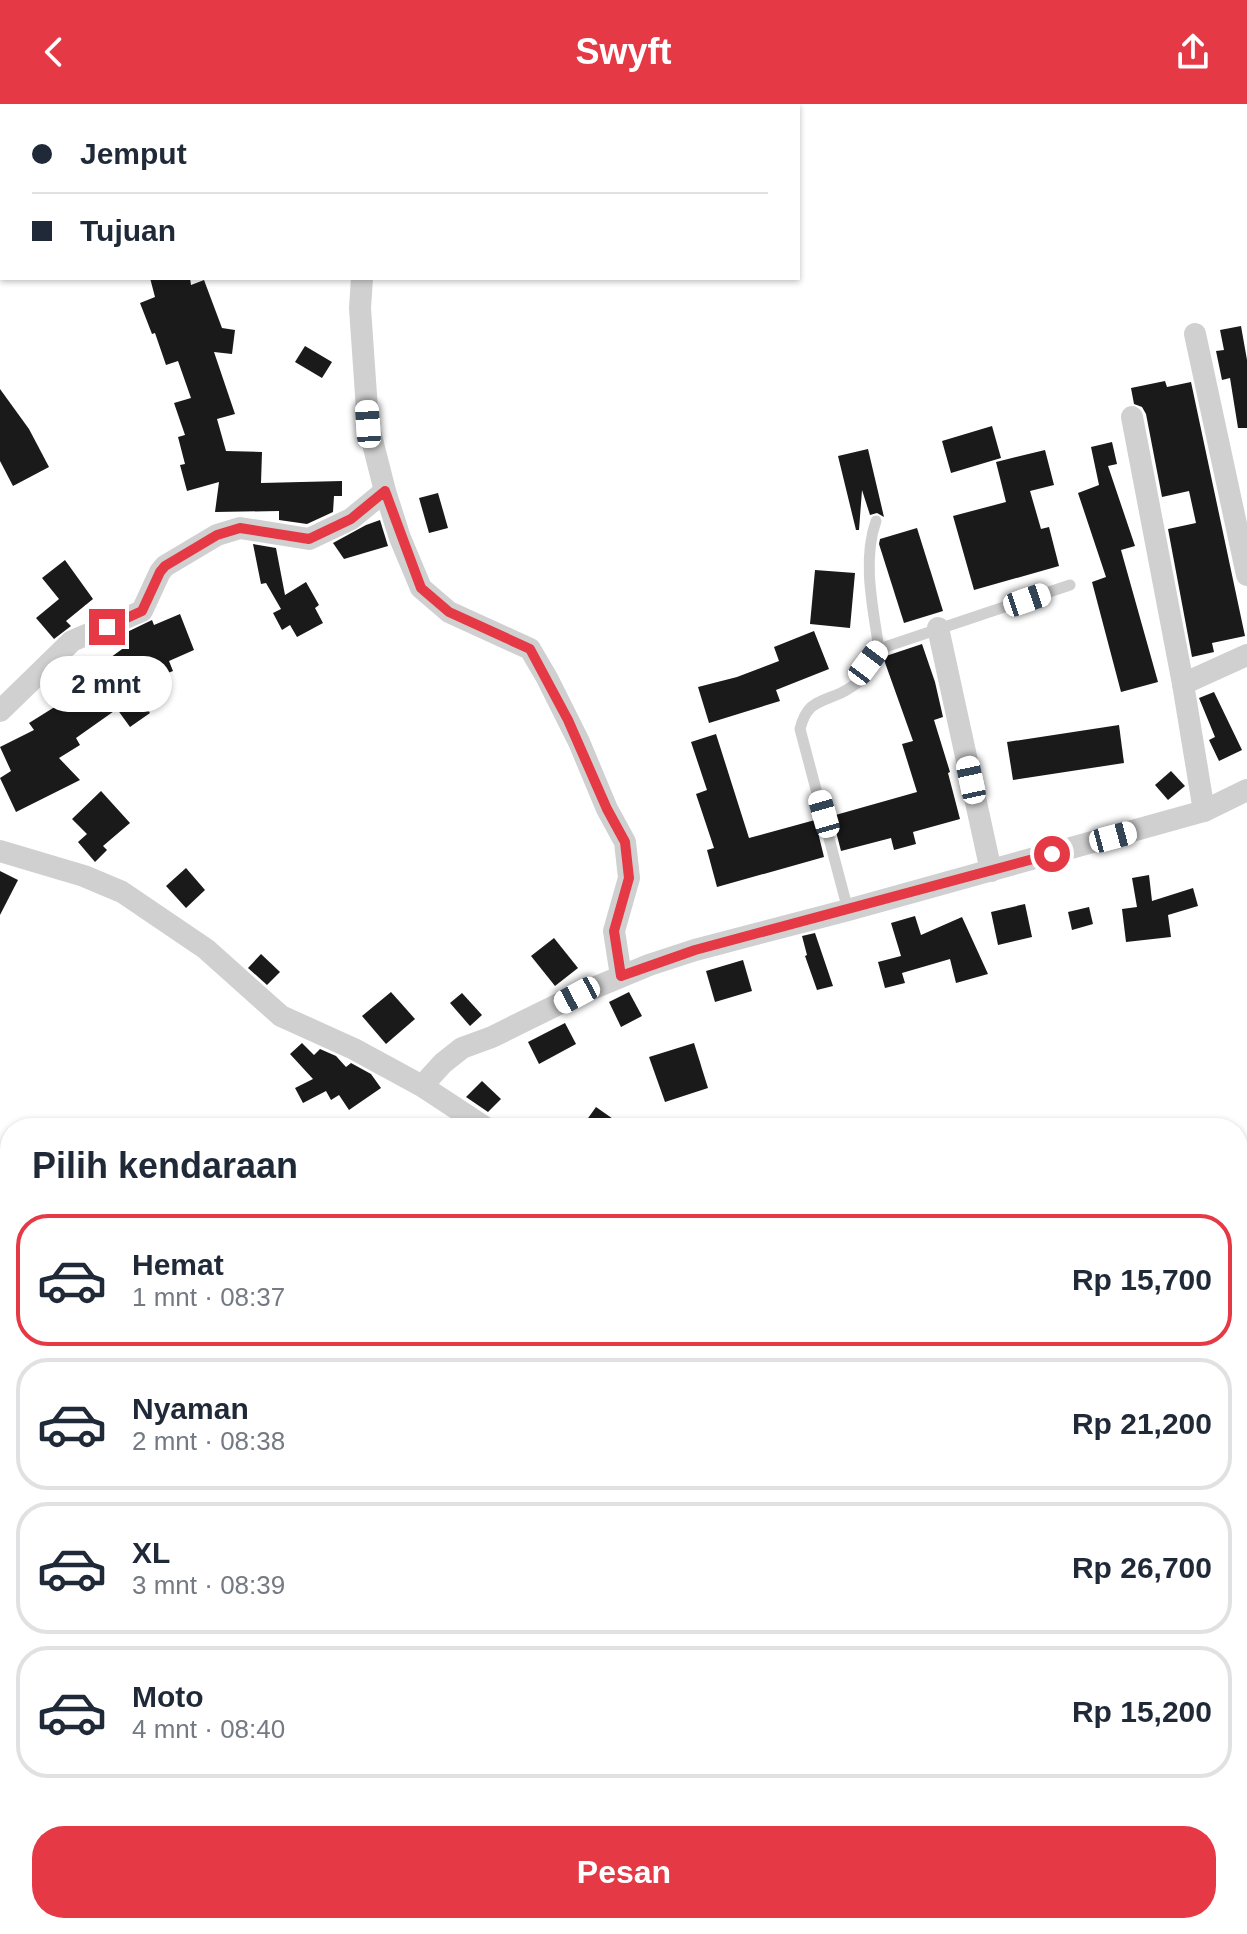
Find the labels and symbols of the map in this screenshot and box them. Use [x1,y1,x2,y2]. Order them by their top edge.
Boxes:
car [354,399,382,449]
car [1000,581,1054,619]
route end [89,609,125,645]
car [844,637,892,689]
callout: 2 mnt [41,655,173,711]
car [954,754,988,806]
car [806,788,842,840]
car [1087,819,1139,855]
route start [1034,836,1070,872]
car [550,973,604,1017]

